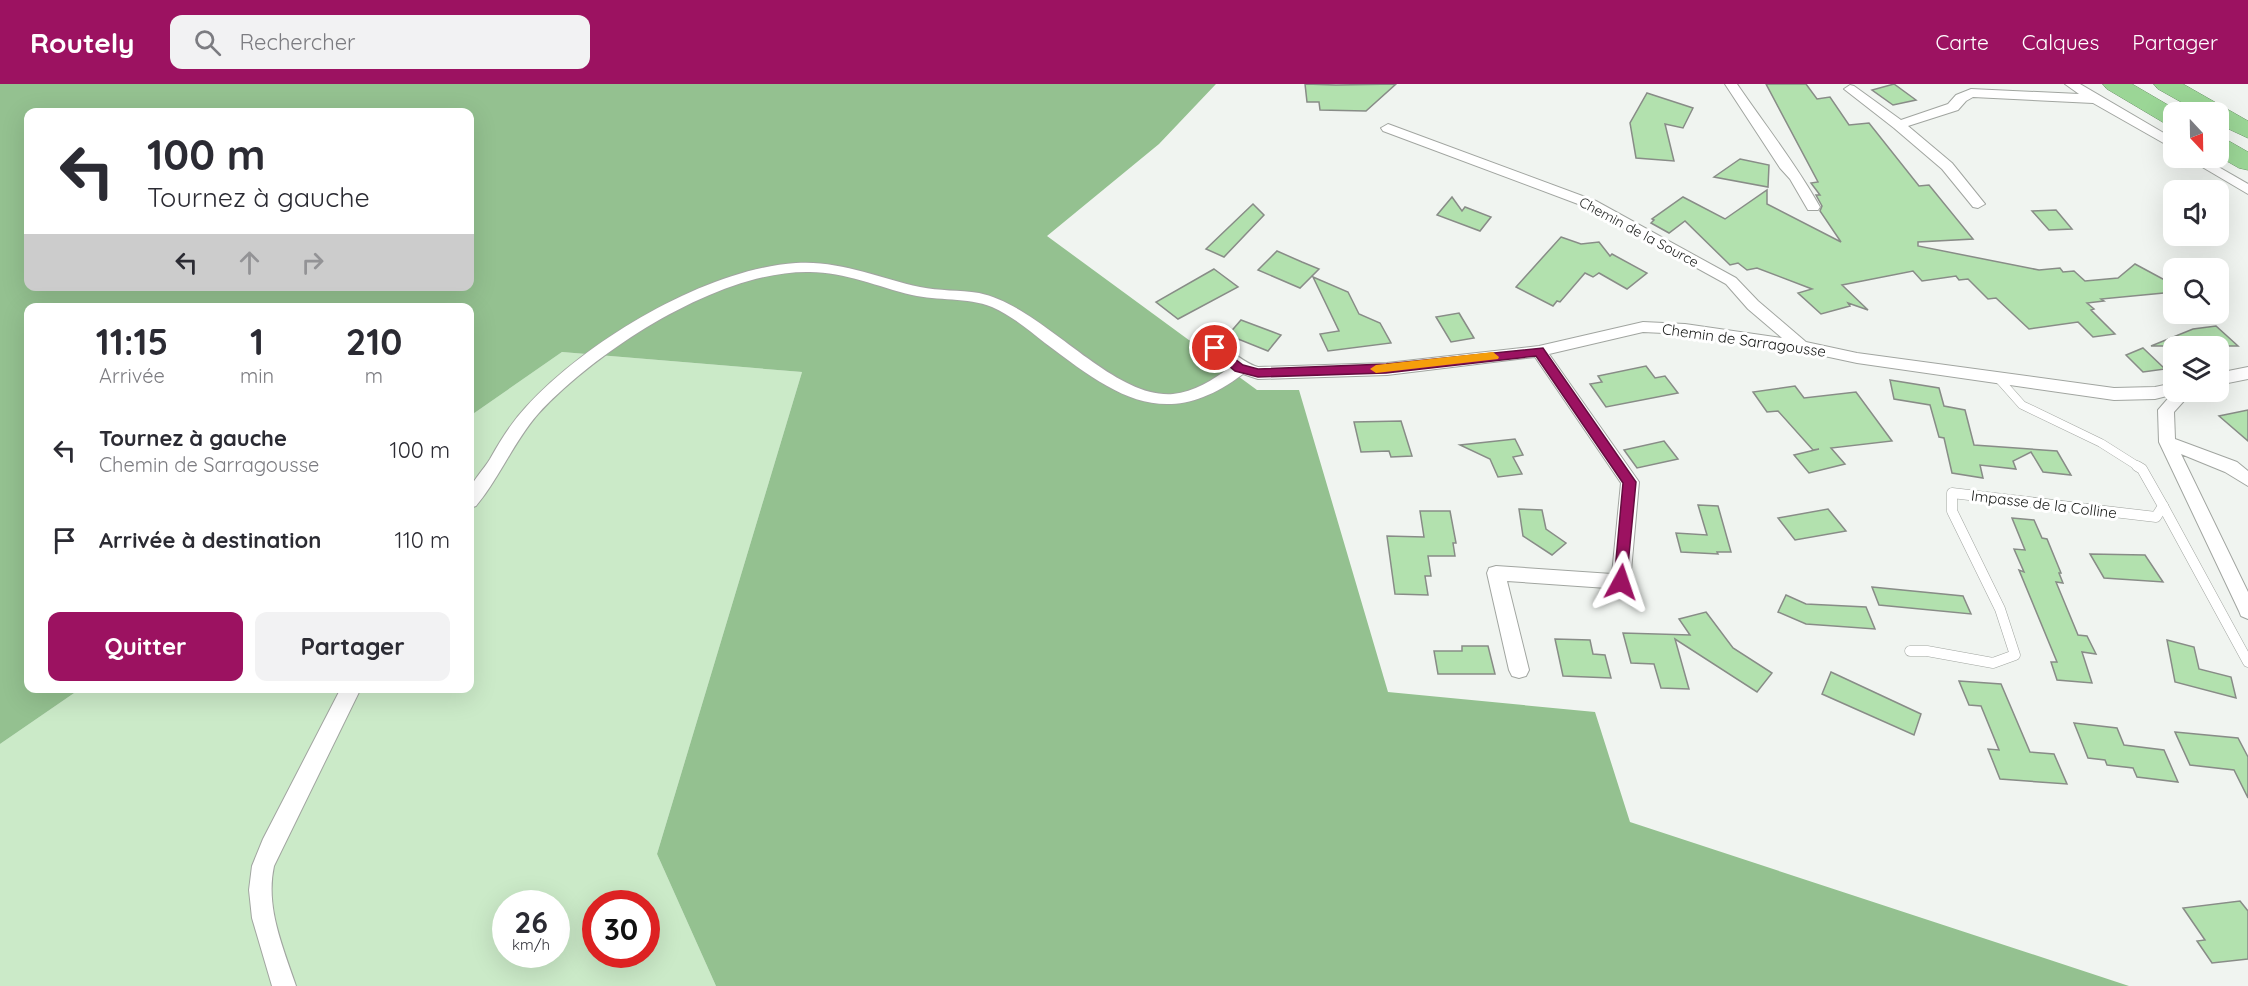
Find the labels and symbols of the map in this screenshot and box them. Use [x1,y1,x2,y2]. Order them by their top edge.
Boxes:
north arrow [2163,102,2229,168]
street label: Chemin de la Source [1576,193,1702,271]
street label: Chemin de Sarragousse [1661,319,1827,361]
pin [1189,322,1240,373]
street label: Impasse de la Colline [1970,486,2118,522]
position arrow [1589,550,1653,614]
speed limit sign: 30 [582,890,660,968]

